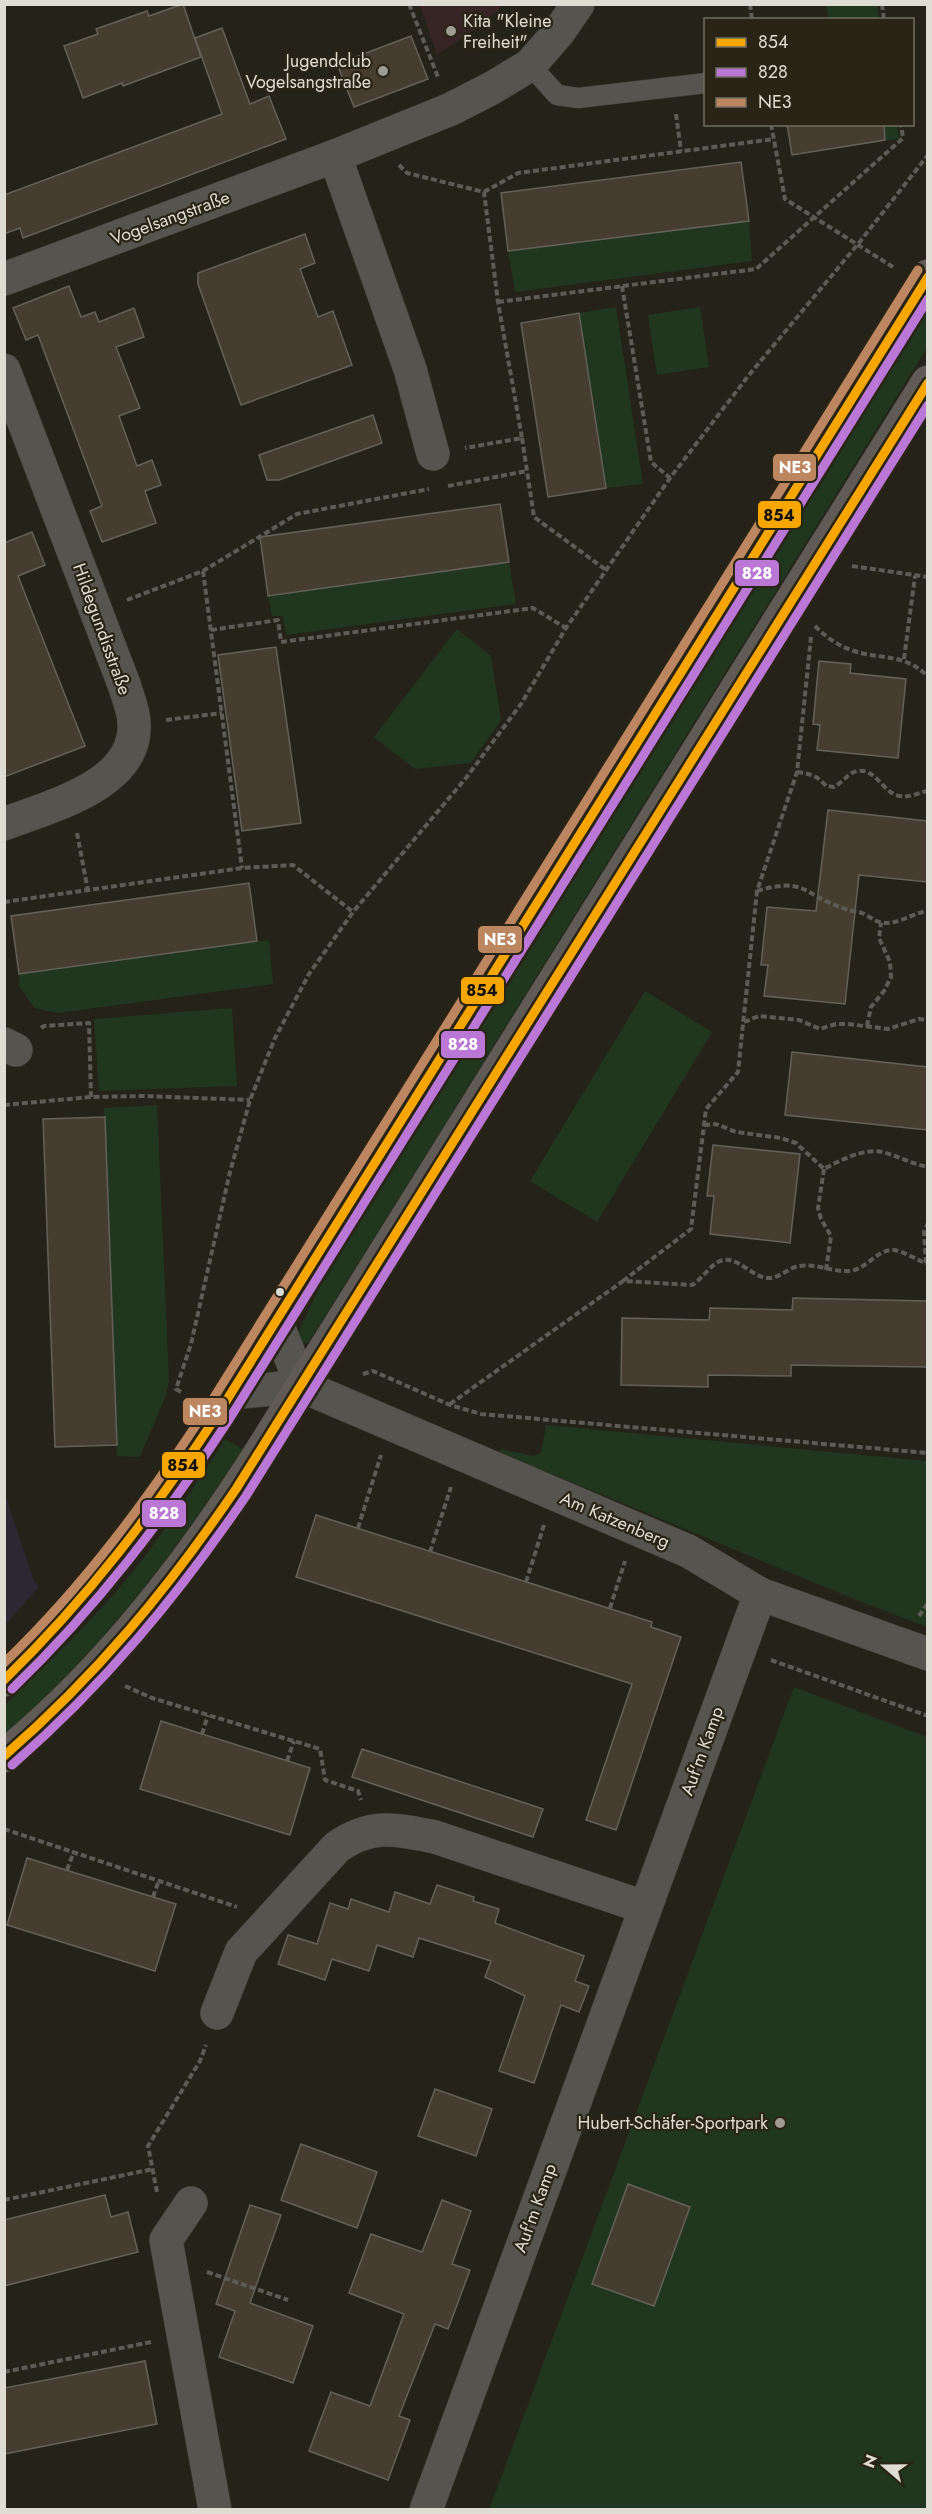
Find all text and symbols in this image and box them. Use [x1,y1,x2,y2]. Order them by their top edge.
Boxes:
place label: Kita "Kleine Freiheit" [463,8,552,55]
legend [704,18,914,126]
marker: Kita "Kleine Freiheit" [444,24,458,38]
text: 854 [758,29,788,55]
place label: Jugendclub Vogelsangstraße [246,48,371,95]
text: 828 [758,59,788,85]
marker: Jugendclub Vogelsangstraße [376,64,390,78]
text: NE3 [758,89,792,115]
street label: Vogelsangstraße [107,184,233,252]
line badge: NE3 [772,453,817,482]
text: NE3 [779,456,811,479]
line badge: 854 [757,500,802,529]
text: 854 [763,504,795,527]
line badge: 828 [734,559,780,587]
street label: Hildegundisstraße [66,560,138,698]
text: 828 [742,562,772,585]
line badge: NE3 [477,925,523,954]
text: NE3 [484,928,516,951]
line badge: 854 [460,976,505,1005]
text: 854 [466,979,498,1002]
line badge: 828 [440,1030,486,1059]
text: 828 [448,1033,478,1056]
unlabelled marker [274,1286,286,1298]
line badge: NE3 [182,1397,228,1426]
text: NE3 [189,1400,221,1423]
line badge: 854 [161,1451,206,1479]
text: 854 [167,1454,199,1477]
street label: Am Katzenberg [556,1485,674,1555]
line badge: 828 [141,1499,187,1528]
text: 828 [149,1502,179,1525]
street label: Auf'm Kamp [674,1703,730,1799]
place label: Hubert-Schäfer-Sportpark [577,2110,768,2136]
marker: Hubert-Schäfer-Sportpark [773,2116,787,2130]
street label: Auf'm Kamp [507,2160,563,2256]
north arrow [854,2436,914,2496]
text: N [857,2451,883,2471]

